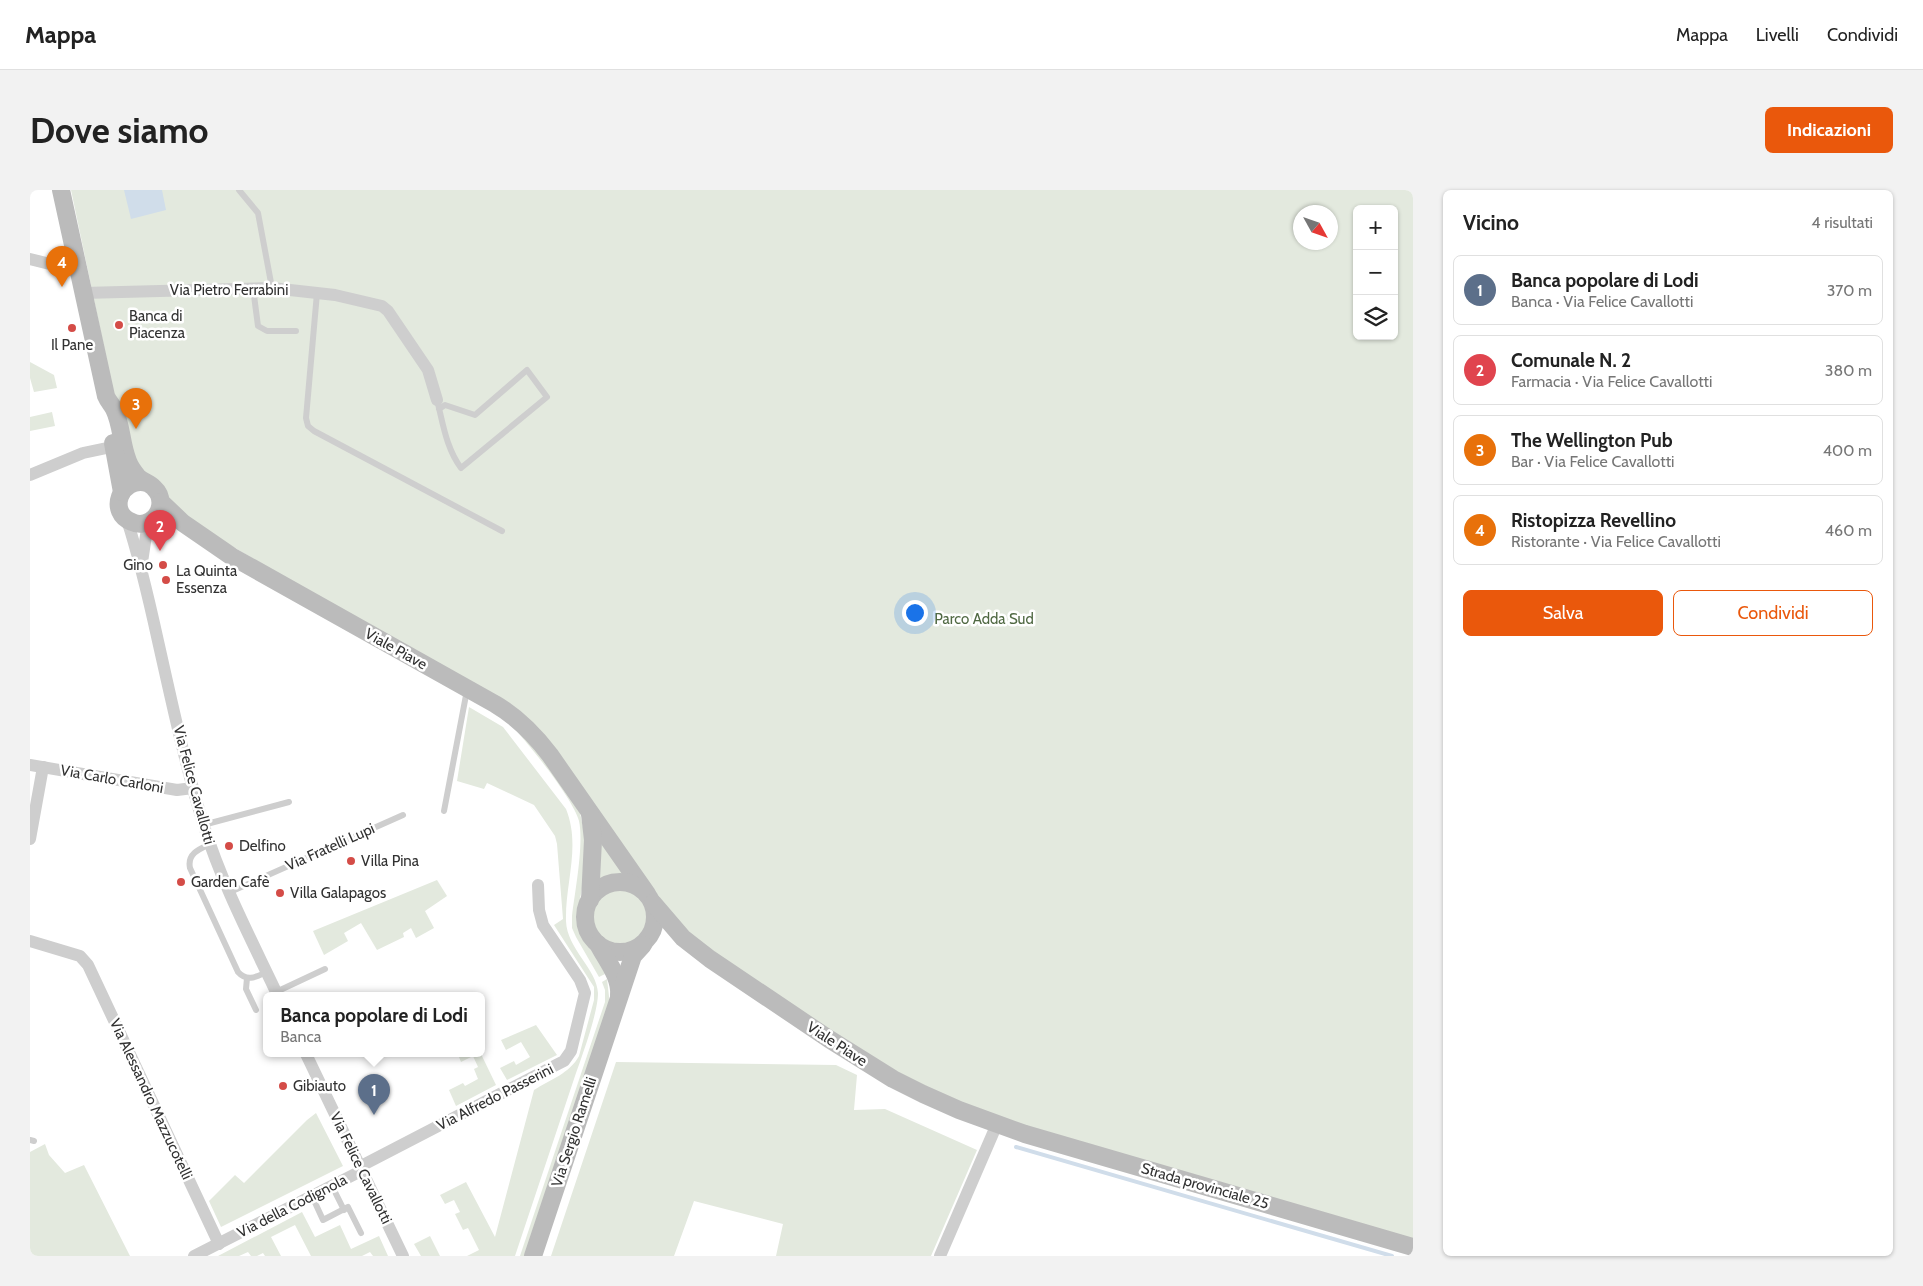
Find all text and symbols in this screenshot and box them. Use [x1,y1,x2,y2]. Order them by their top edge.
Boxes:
text: Mappa [25,20,96,49]
text: Mappa [1676,24,1728,46]
text: Livelli [1756,24,1799,46]
text: Condividi [1827,24,1898,46]
button: Indicazioni [1765,107,1893,153]
text: Dove siamo [30,109,209,152]
north arrow [1293,205,1338,250]
map controls [1353,205,1398,340]
button: + [1353,205,1398,250]
text: Vicino [1463,210,1519,235]
text: 4 risultati [1811,213,1873,232]
pin: 4 [46,246,78,287]
button: − [1353,250,1398,295]
text: Banca popolare di Lodi [1511,269,1699,292]
street label: Via Pietro Ferrabini [170,281,288,299]
text: 1 [1477,281,1483,300]
text: 370 m [1827,281,1872,300]
text: Banca · Via Felice Cavallotti [1511,292,1693,311]
button: layers [1353,295,1398,340]
place label: Banca di Piacenza [129,307,186,342]
marker: Banca di Piacenza [113,319,125,331]
marker: Il Pane [66,322,78,334]
place label: Il Pane [51,336,93,354]
text: Comunale N. 2 [1511,349,1631,372]
text: 2 [1476,361,1484,380]
text: 380 m [1825,361,1872,380]
text: Farmacia · Via Felice Cavallotti [1511,372,1712,391]
pin: 3 [120,388,152,429]
text: The Wellington Pub [1511,429,1673,452]
text: 3 [1476,441,1484,460]
text: 400 m [1823,441,1872,460]
text: Bar · Via Felice Cavallotti [1511,452,1674,471]
text: Ristopizza Revellino [1511,509,1676,532]
pin: 2 [144,510,176,551]
text: 4 [1475,521,1485,540]
text: 460 m [1825,521,1872,540]
text: Ristorante · Via Felice Cavallotti [1511,532,1721,551]
place label: Gino [123,556,153,574]
marker: Gino [157,559,169,571]
place label: La Quinta Essenza [176,562,238,597]
marker: La Quinta Essenza [160,574,172,586]
button: Salva [1463,590,1663,636]
button: Condividi [1673,590,1873,636]
your location [902,600,928,626]
park label: Parco Adda Sud [934,610,1034,628]
street label: Viale Piave [362,625,430,674]
street label: Via Felice Cavallotti [170,724,218,846]
street label: Via Carlo Carloni [59,761,165,797]
street label: Via Fratelli Lupi [283,819,377,875]
place label: Delfino [239,837,286,855]
marker: Delfino [223,840,235,852]
place label: Villa Pina [361,852,420,870]
marker: Villa Pina [345,855,357,867]
place label: Garden Cafè [191,873,270,891]
marker: Garden Cafè [175,876,187,888]
place label: Villa Galapagos [290,884,386,902]
marker: Villa Galapagos [274,887,286,899]
popup [263,992,485,1057]
text: Banca popolare di Lodi [280,1004,468,1027]
street label: Via Alessandro Mazzucotelli [106,1016,196,1182]
street label: Viale Piave [803,1018,871,1070]
text: Banca [280,1027,321,1046]
street label: Via Alfredo Passerini [434,1060,556,1134]
pin: 1 [358,1074,390,1115]
street label: Via Sergio Ramelli [548,1075,600,1189]
place label: Gibiauto [293,1077,346,1095]
marker: Gibiauto [277,1080,289,1092]
street label: Via Felice Cavallotti [326,1109,396,1227]
street label: Strada provinciale 25 [1139,1159,1271,1213]
street label: Via della Codignola [234,1170,351,1241]

